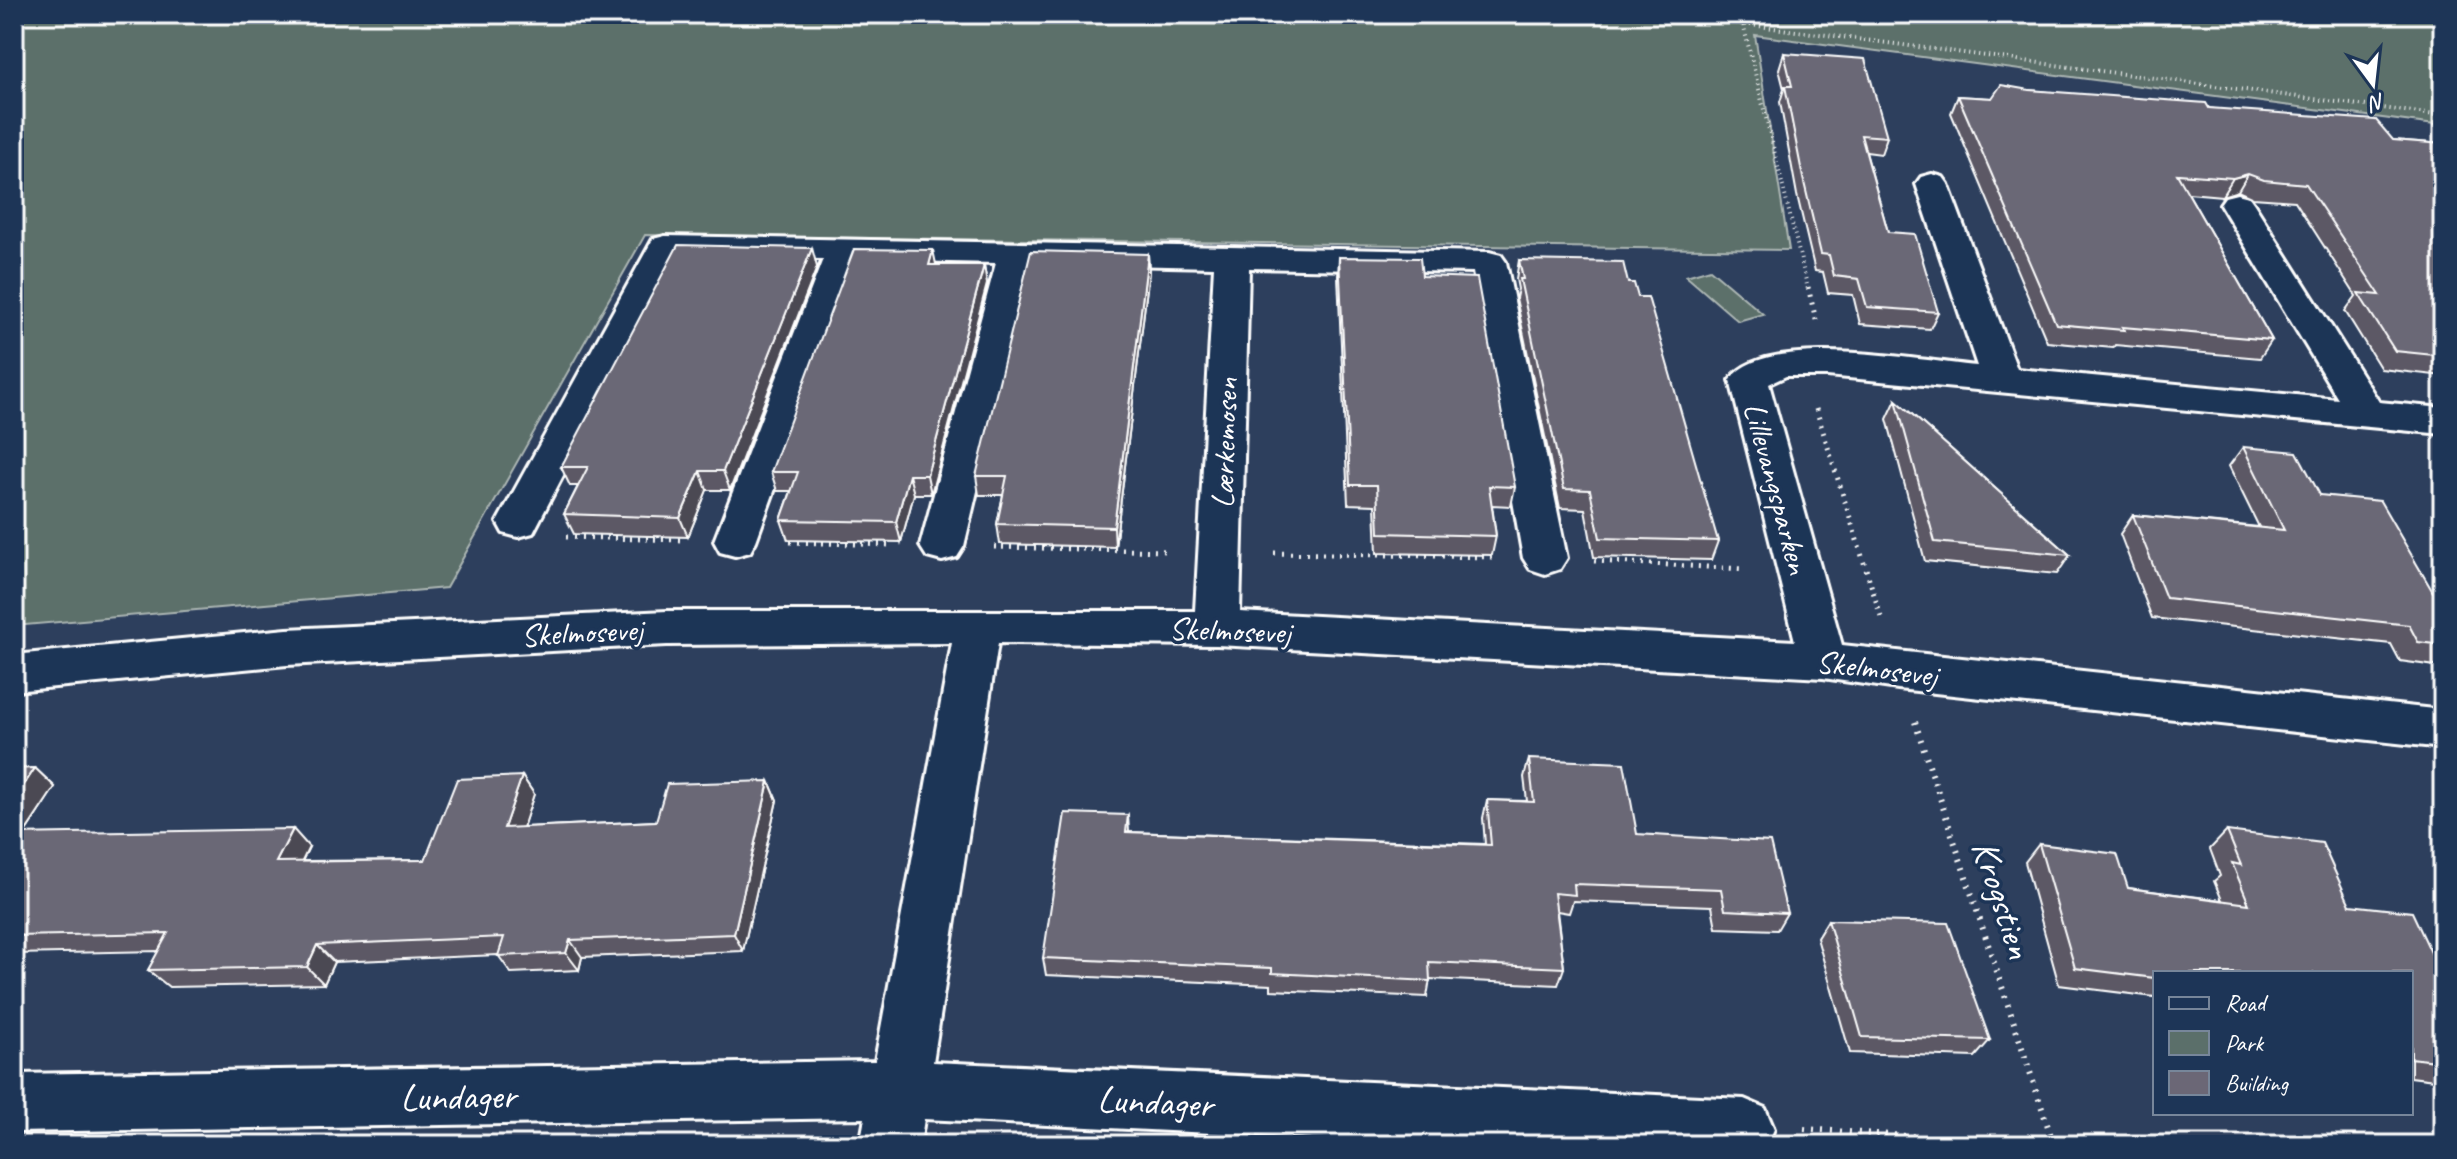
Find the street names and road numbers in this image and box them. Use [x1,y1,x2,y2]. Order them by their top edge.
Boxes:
street label: Lærkemosen [1202,376,1247,509]
street label: Lillevangsparken [1734,398,1819,580]
street label: Skelmosevej [1168,608,1295,653]
street label: Skelmosevej [520,609,647,656]
street label: Skelmosevej [1814,641,1943,697]
street label: Krogstien [1961,834,2044,965]
street label: Lundager [400,1072,520,1121]
street label: Lundager [1096,1075,1218,1128]

